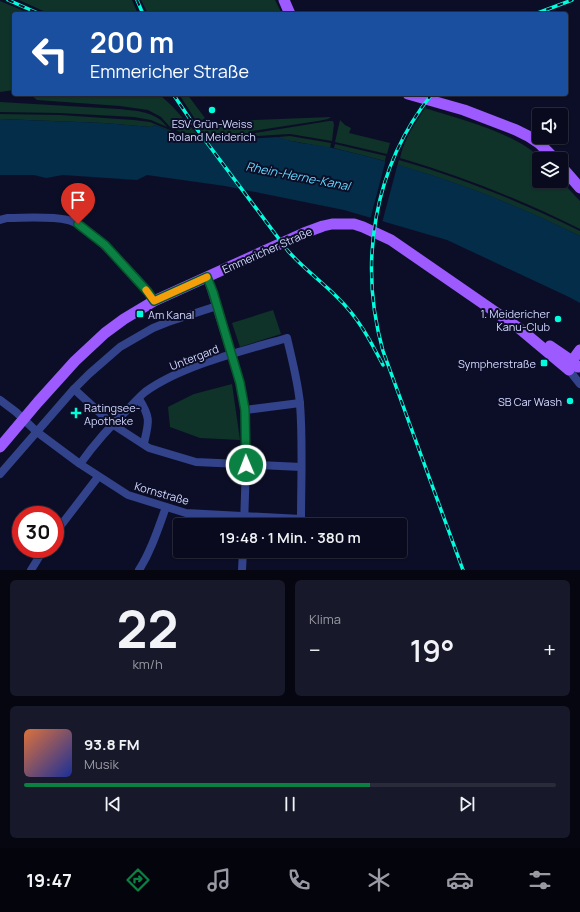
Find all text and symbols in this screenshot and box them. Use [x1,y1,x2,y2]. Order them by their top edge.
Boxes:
text: 200 m [90,23,174,61]
icon: left [24,28,76,80]
text: Emmericher Straße [90,59,249,83]
marker: ESV Grün-Weiss Roland Meiderich [207,105,217,115]
map controls [532,108,568,188]
button: sound [532,108,568,144]
place label: ESV Grün-Weiss Roland Meiderich [168,116,256,144]
button: layers [532,152,568,188]
water label: Rhein-Herne-Kanal [244,158,354,195]
pin [61,183,95,224]
icon: arrive [67,189,89,211]
street label: Emmericher Straße [220,223,315,277]
place label: 1. Meidericher Kanu-Club [480,306,550,334]
place label: Am Kanal [148,307,194,322]
marker: Am Kanal [135,309,145,319]
marker: 1. Meidericher Kanu-Club [553,314,563,324]
street label: Untergard [167,341,221,373]
place label: Sympherstraße [458,356,537,371]
marker: Sympherstraße [539,358,549,368]
place label: SB Car Wash [498,394,562,409]
marker: SB Car Wash [565,396,575,406]
place label: Ratingsee- Apotheke [84,400,140,428]
marker: Ratingsee- Apotheke [71,408,81,418]
position arrow [225,444,267,486]
street label: Kornstraße [133,478,192,508]
speed limit sign: 30 [12,506,64,558]
text: 19:48 · 1 Min. · 380 m [219,527,361,548]
text: 22 [117,593,178,664]
text: Klima [309,610,341,628]
text: 19° [410,630,455,671]
text: − [309,635,321,665]
text: + [543,635,556,665]
text: km/h [132,655,163,673]
text: 93.8 FM [84,734,139,755]
text: Musik [84,755,119,773]
icon: previous [102,793,124,815]
icon: pause [279,793,301,815]
icon: next [456,793,478,815]
icon: directions [124,866,152,894]
icon: music [205,866,233,894]
icon: phone [285,866,313,894]
icon: climate [365,866,393,894]
icon: car [446,866,474,894]
icon: filters [526,866,554,894]
text: 19:47 [26,868,72,892]

